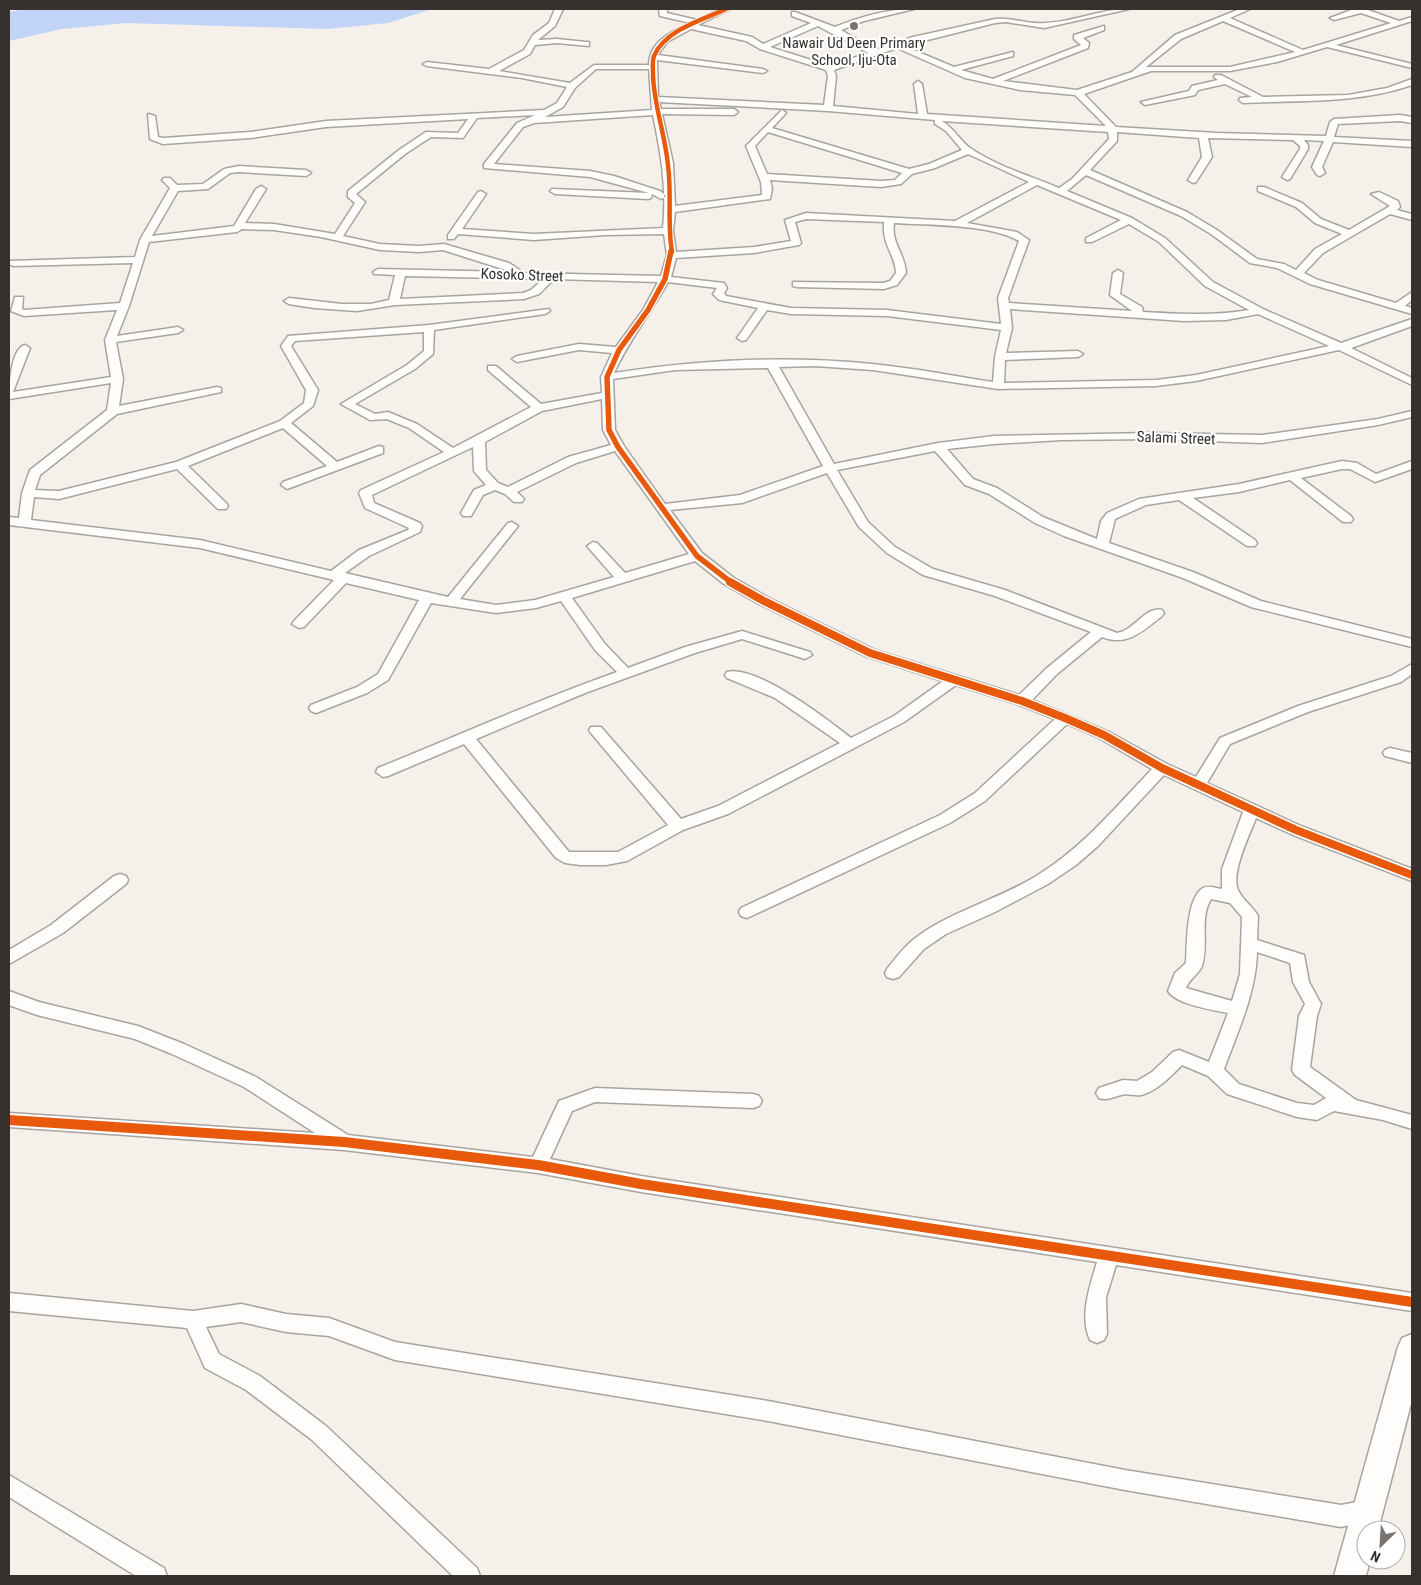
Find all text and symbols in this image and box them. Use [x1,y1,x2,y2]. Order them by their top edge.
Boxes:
marker: Nawair Ud Deen Primary School, Iju-Ota [848,20,860,32]
place label: Nawair Ud Deen Primary School, Iju-Ota [782,34,926,69]
street label: Kosoko Street [480,265,564,285]
street label: Salami Street [1136,428,1216,448]
north arrow [1356,1520,1406,1570]
text: N [1368,1548,1383,1566]

